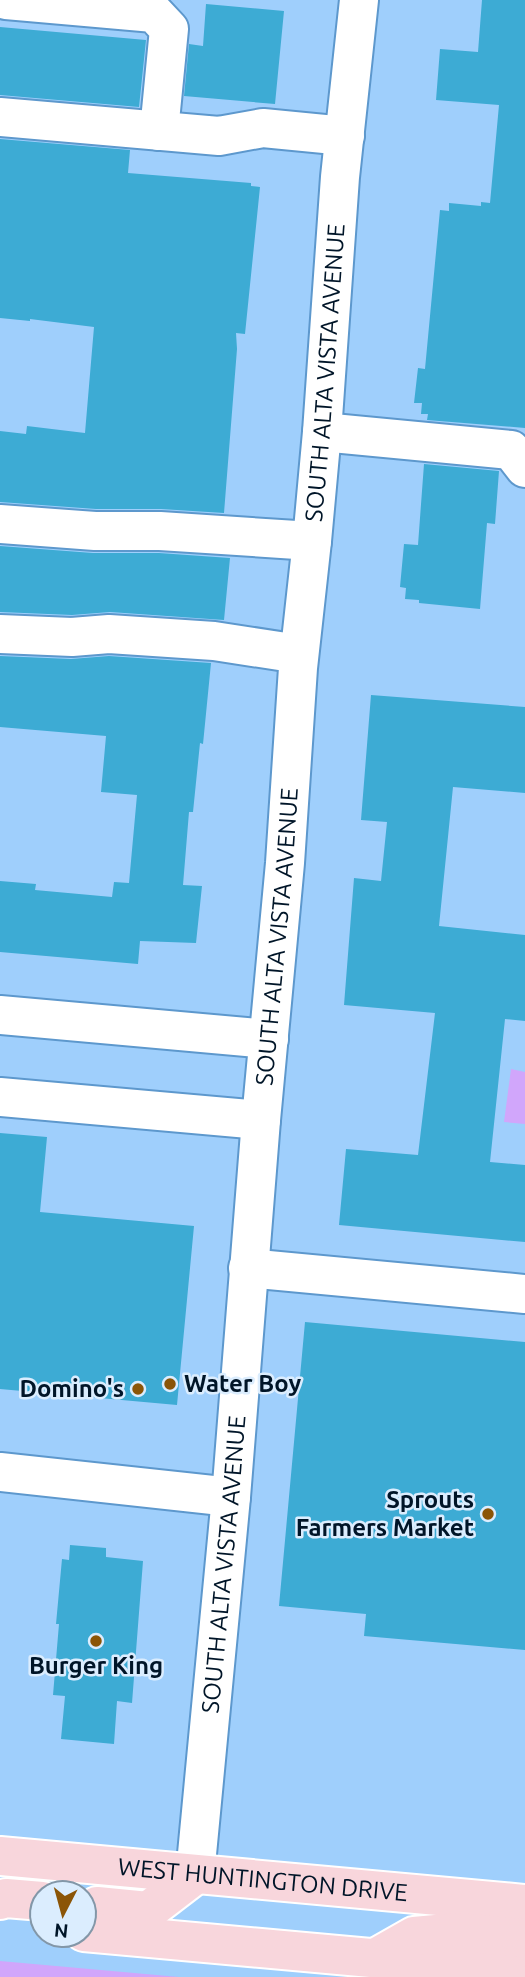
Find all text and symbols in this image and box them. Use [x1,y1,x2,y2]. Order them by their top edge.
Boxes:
street label: SOUTH ALTA VISTA AVENUE [300,223,350,523]
street label: SOUTH ALTA VISTA AVENUE [250,787,303,1087]
place label: Water Boy [184,1370,301,1397]
place label: Domino's [19,1375,124,1402]
marker: Water Boy [162,1376,178,1392]
marker: Domino's [130,1381,146,1397]
street label: SOUTH ALTA VISTA AVENUE [196,1414,250,1714]
place label: Sprouts Farmers Market [296,1486,474,1541]
marker: Sprouts Farmers Market [480,1506,496,1522]
marker: Burger King [88,1633,104,1649]
place label: Burger King [29,1652,163,1679]
street label: WEST HUNTINGTON DRIVE [117,1853,409,1906]
north arrow [28,1879,98,1949]
text: N [53,1919,69,1943]

